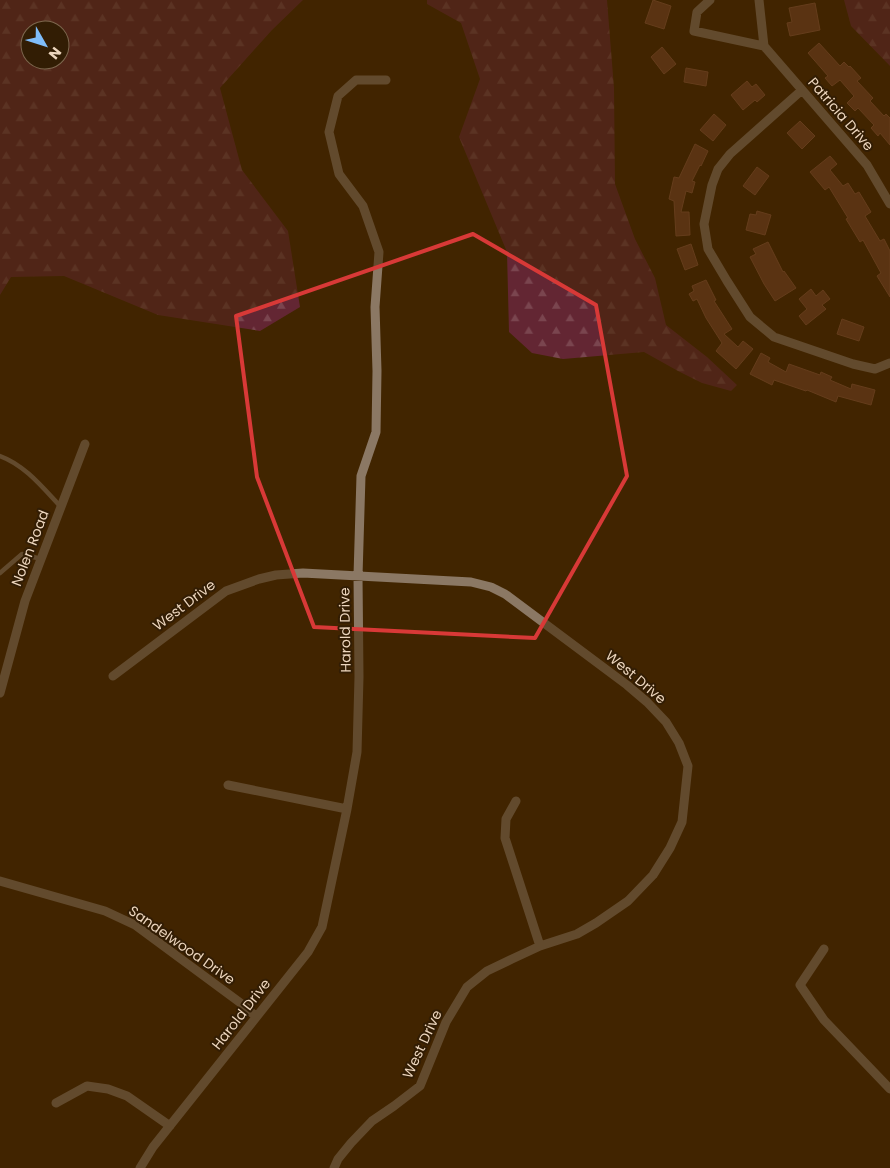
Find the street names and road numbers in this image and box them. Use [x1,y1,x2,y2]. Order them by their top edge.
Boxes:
street label: Patricia Drive [803,73,879,155]
street label: Nolen Road [6,507,54,589]
street label: West Drive [149,575,220,635]
street label: Harold Drive [334,587,356,673]
street label: West Drive [601,646,671,709]
street label: Sandelwood Drive [125,901,240,989]
street label: Harold Drive [207,974,275,1054]
street label: West Drive [397,1006,447,1082]

